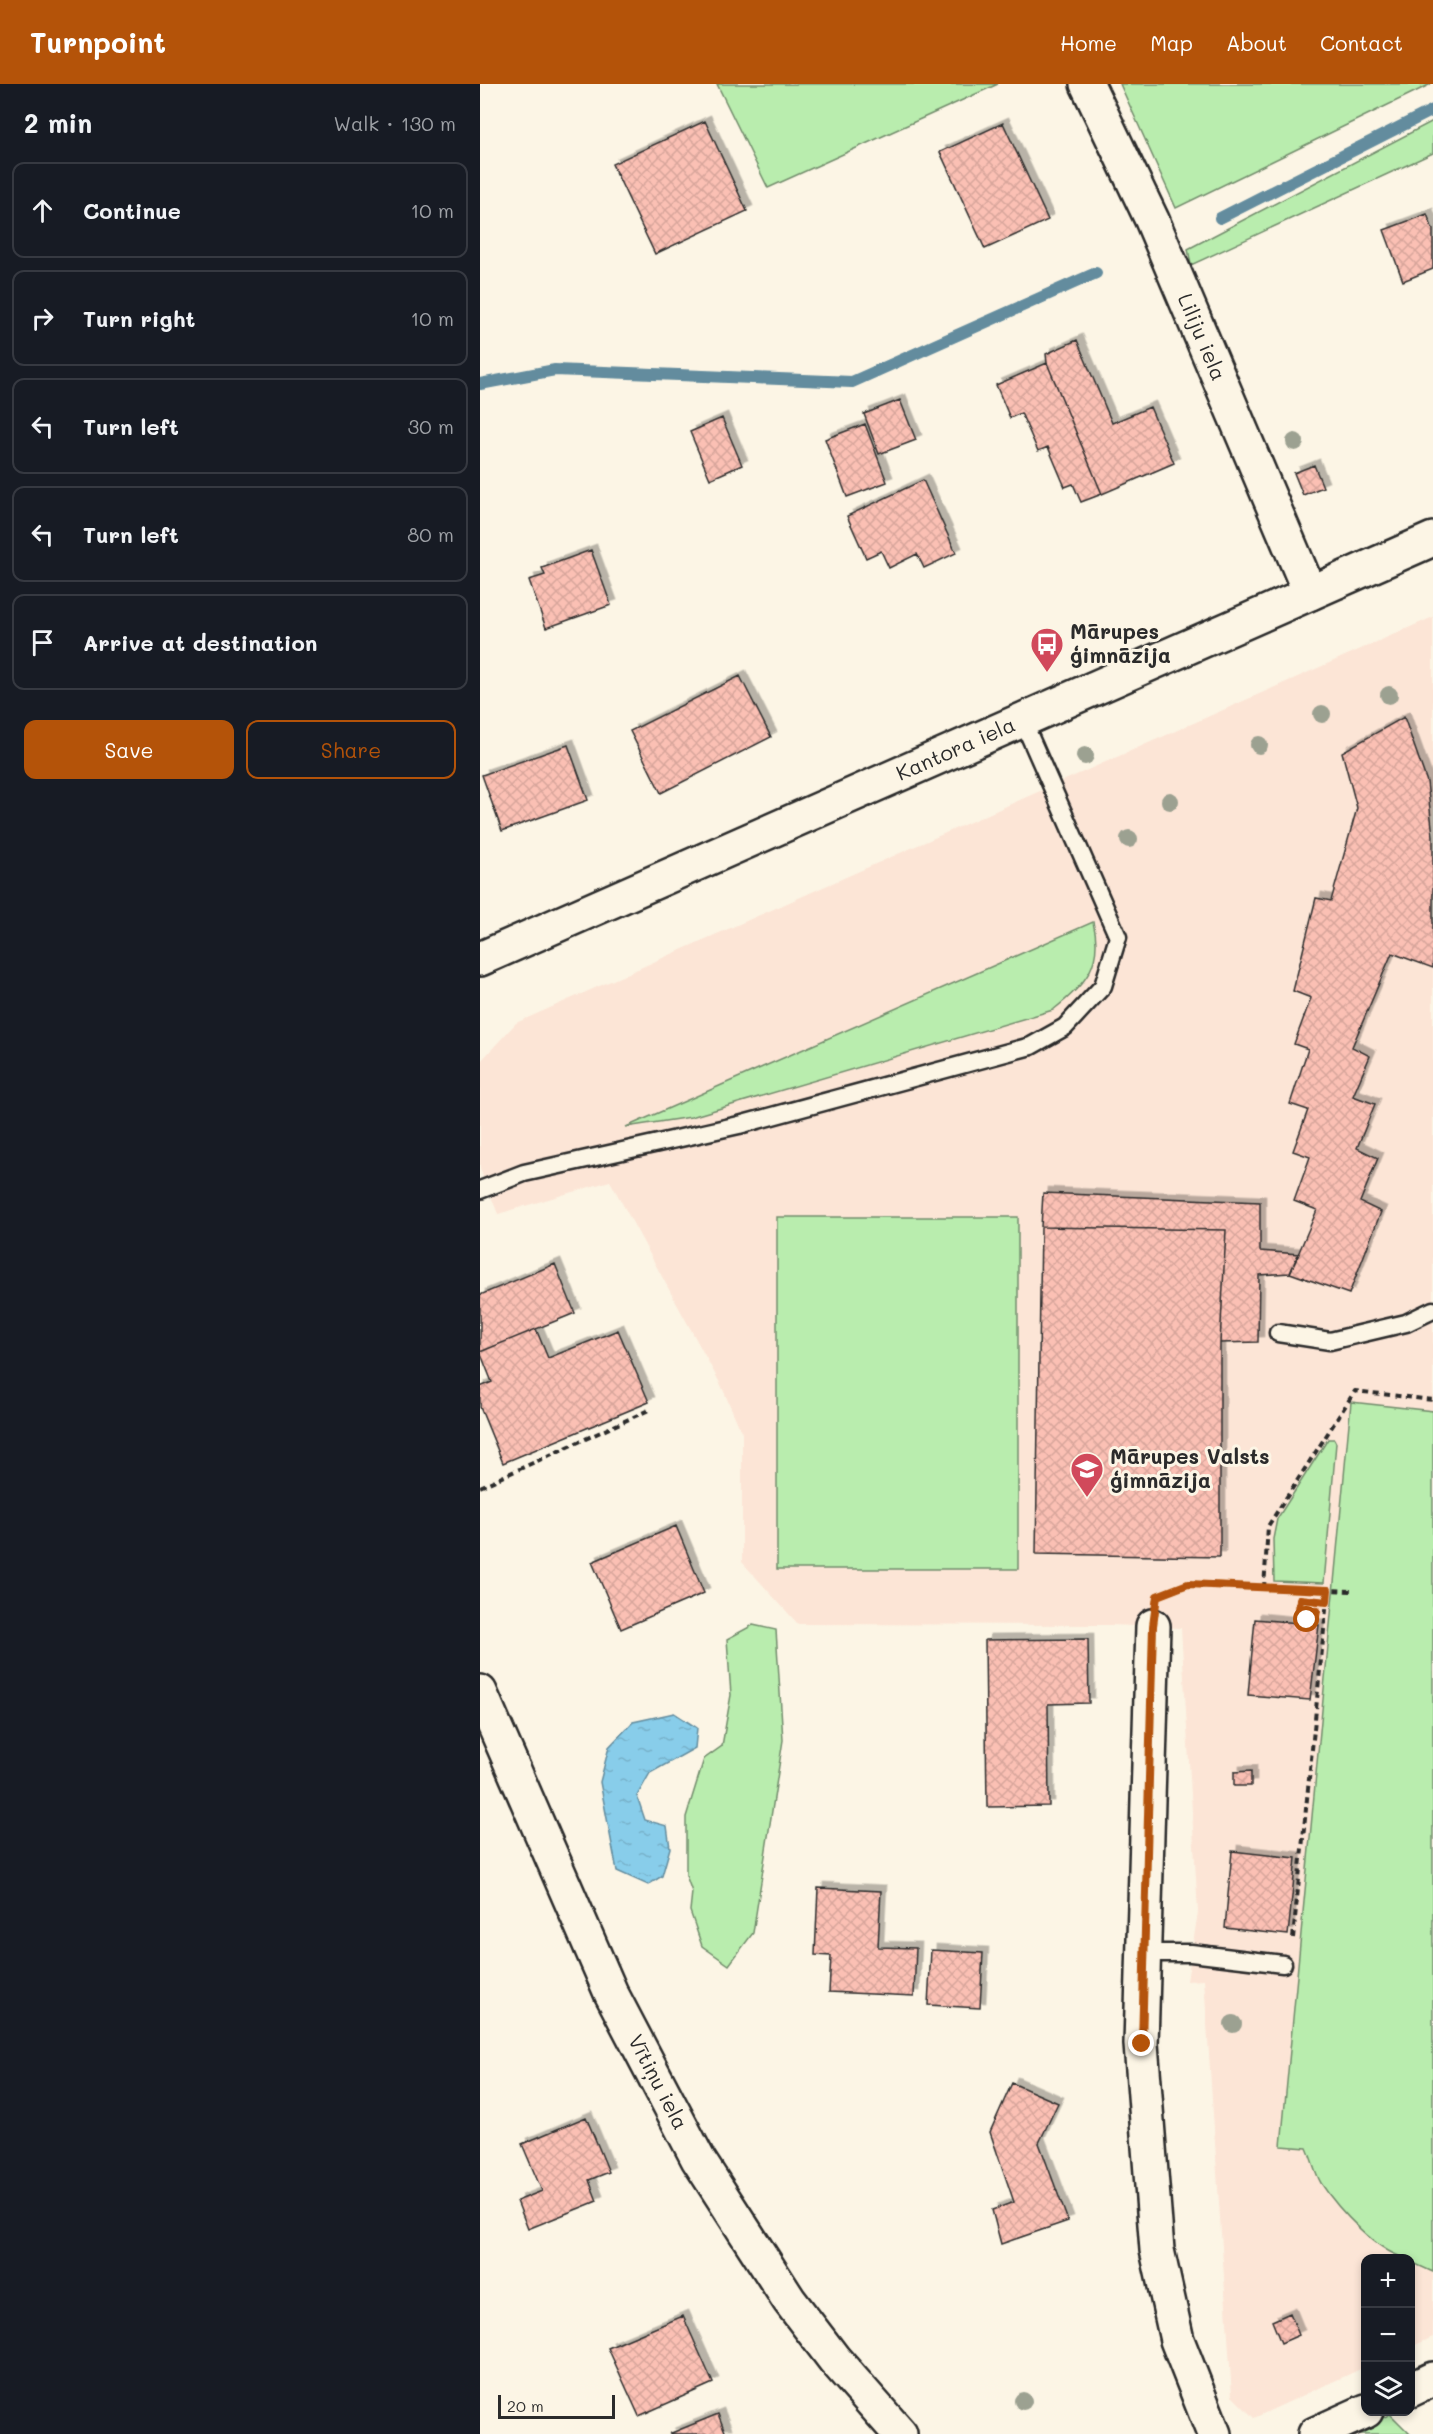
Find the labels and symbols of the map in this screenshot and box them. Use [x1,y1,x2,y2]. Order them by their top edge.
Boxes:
street label: Liliju iela [1173,289,1233,384]
place label: Mārupes ģimnāzija [1070,617,1171,668]
bus stop icon: Mārupes ģimnāzija [1029,626,1065,673]
street label: Kantora iela [892,710,1019,786]
place label: Mārupes Valsts ģimnāzija [1110,1442,1270,1493]
school or university icon: Mārupes Valsts ģimnāzija [1069,1451,1105,1498]
route start [1293,1606,1319,1632]
street label: Vītiņu iela [623,2029,695,2134]
route end [1128,2030,1154,2056]
scale bar [498,2392,615,2420]

